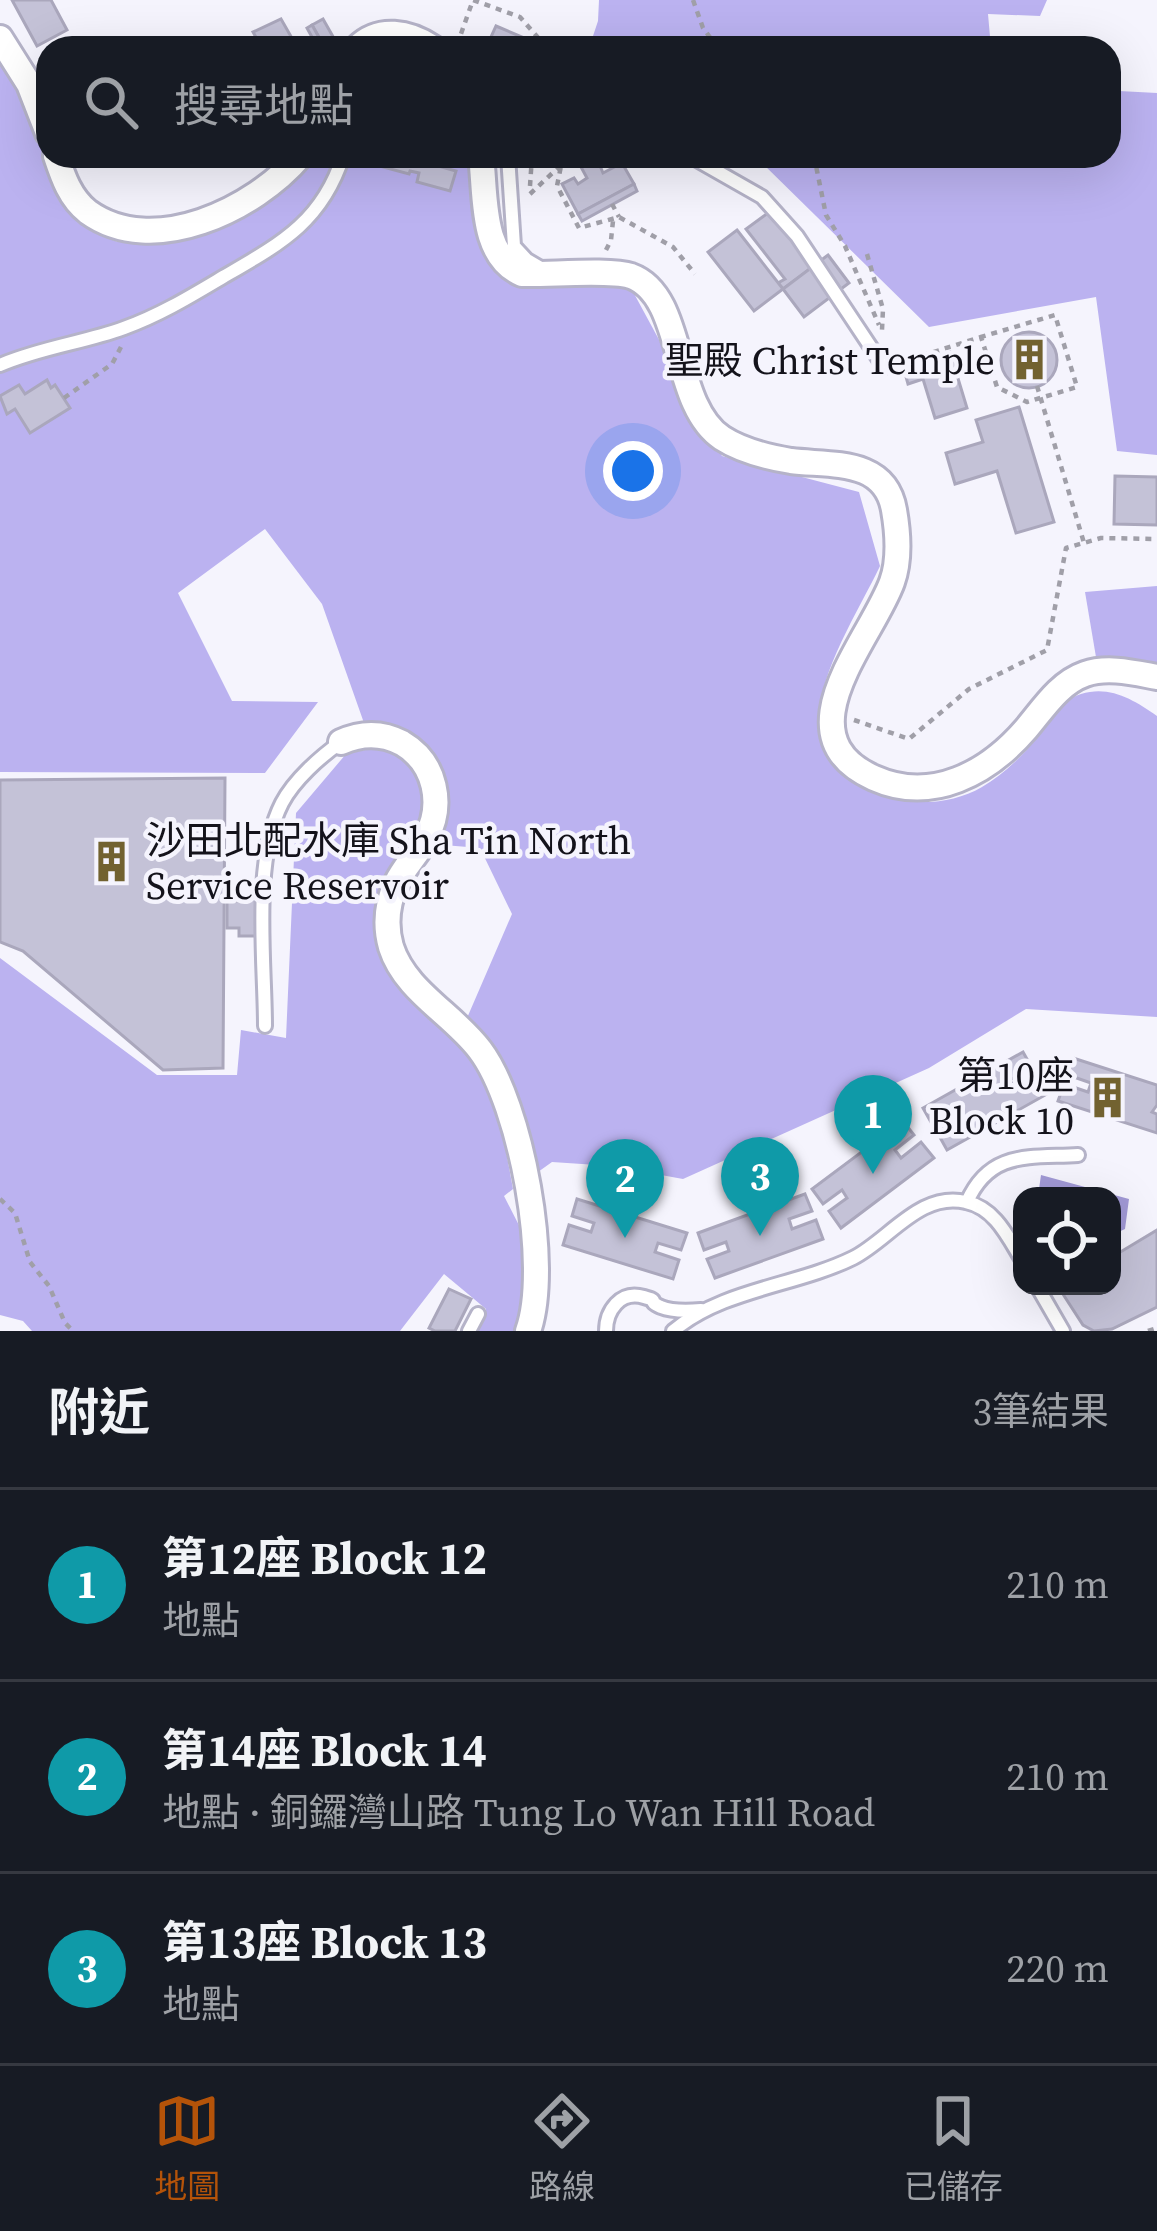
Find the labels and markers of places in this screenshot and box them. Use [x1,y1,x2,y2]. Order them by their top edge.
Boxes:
place label: 聖殿 Christ Temple [665,334,995,387]
building icon: 聖殿 Christ Temple [1006,337,1052,383]
place label: 沙田北配水庫 Sha Tin North Service Reservoir [146,814,631,912]
building icon: 沙田北配水庫 Sha Tin North Service Reservoir [89,839,135,885]
place label: 第10座 Block 10 [929,1049,1074,1147]
building icon: 第10座 Block 10 [1085,1074,1131,1120]
pin: 1 [834,1075,912,1174]
pin: 3 [721,1137,799,1236]
pin: 2 [586,1139,664,1238]

